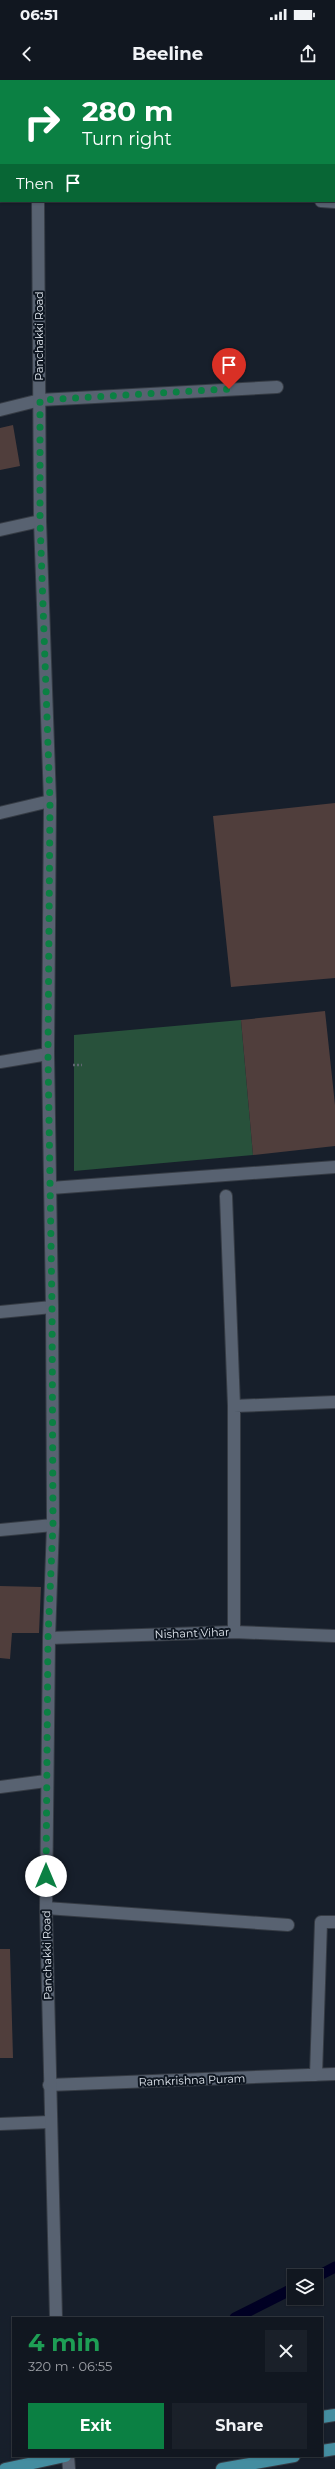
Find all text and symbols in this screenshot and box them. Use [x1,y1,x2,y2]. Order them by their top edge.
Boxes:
text: 06:51 [20,5,58,24]
icon: back [16,43,38,65]
text: Beeline [132,43,203,65]
icon: share [297,43,319,65]
text: 280 m [82,94,173,128]
icon: right [16,96,68,148]
text: Turn right [82,128,172,150]
icon: arrive [62,172,84,194]
text: Then [16,174,54,193]
street label: Panchakki Road [32,291,46,381]
pin [212,348,246,389]
icon: arrive [218,354,240,376]
street label: Nishant Vihar [154,1625,230,1641]
position arrow [25,1855,67,1897]
street label: Panchakki Road [39,1910,55,2000]
street label: Ramkrishna Puram [138,2071,246,2089]
map controls [287,2269,323,2305]
button: layers [287,2269,323,2305]
text: 4 min [28,2328,100,2357]
button: close [265,2330,307,2372]
text: 320 m · 06:55 [28,2358,112,2374]
button: Exit [28,2403,164,2449]
button: Share [172,2403,307,2449]

